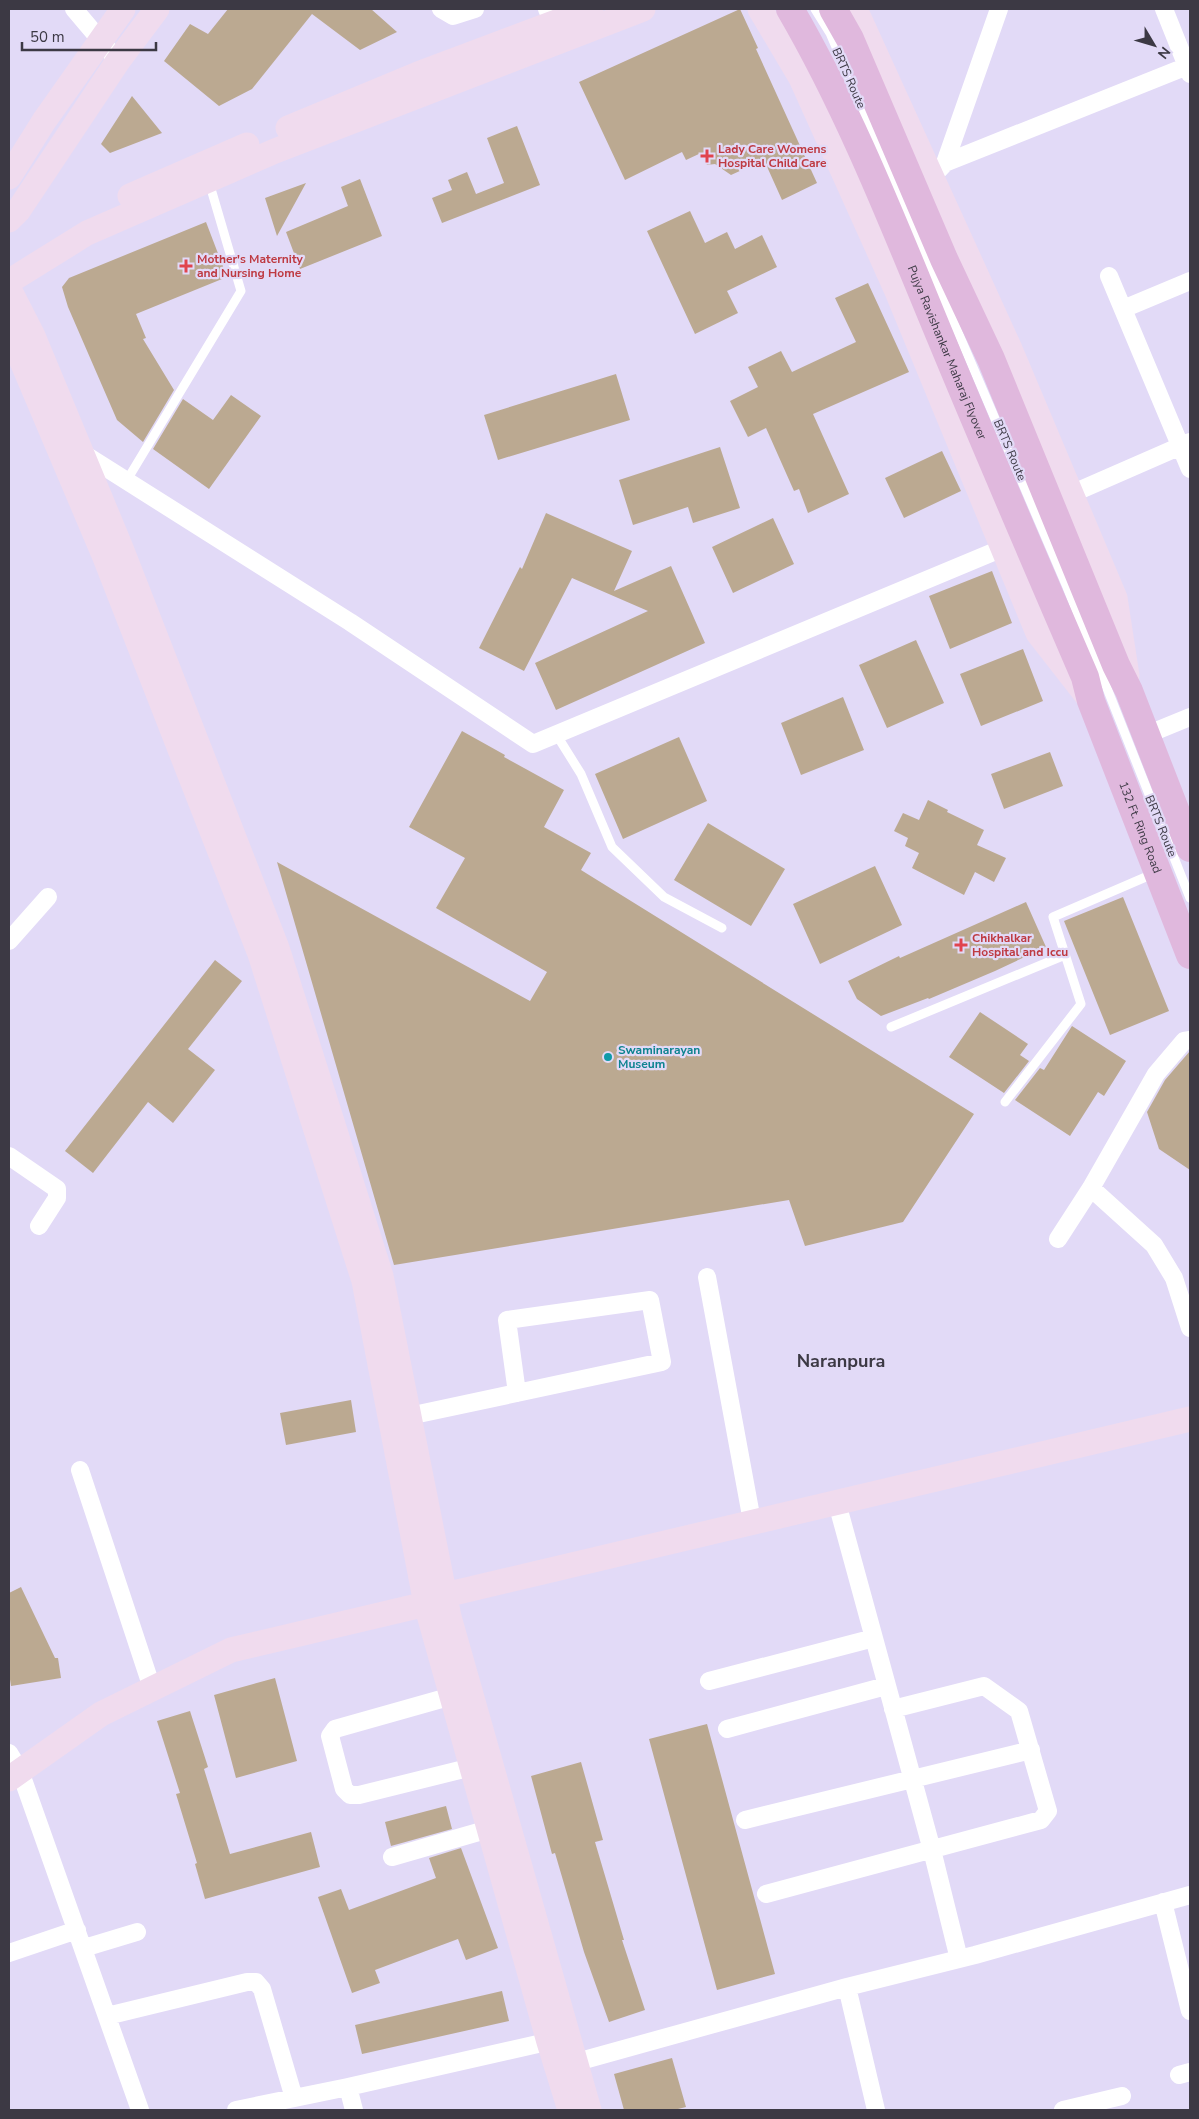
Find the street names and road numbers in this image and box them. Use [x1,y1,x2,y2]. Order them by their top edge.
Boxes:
street label: BRTS Route [828,45,870,111]
street label: Pujya Ravishankar Maharaj Flyover [904,263,991,443]
street label: BRTS Route [990,417,1030,483]
street label: 132 Ft. Ring Road [1115,779,1165,876]
street label: BRTS Route [1141,793,1181,859]

